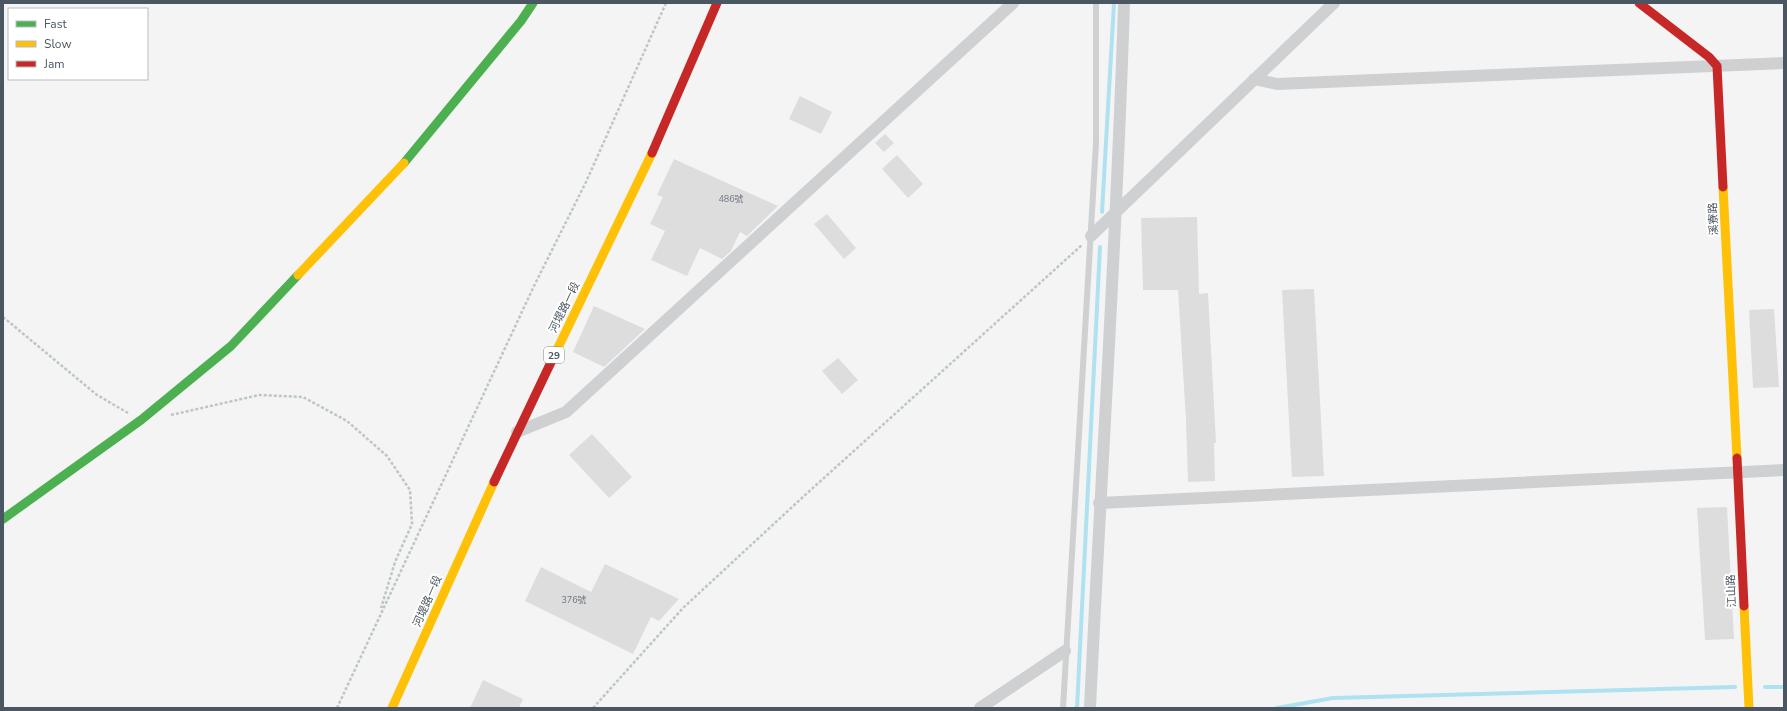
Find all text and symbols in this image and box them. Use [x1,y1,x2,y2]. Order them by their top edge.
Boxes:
legend [8,8,148,80]
text: Fast [44,16,67,32]
text: Slow [44,36,72,52]
text: Jam [43,56,65,72]
house number: 486號 [718,193,744,205]
street label: 溪寮路 [1705,202,1722,236]
street label: 河堤路一段 [546,279,583,335]
road number: 29 [544,347,564,363]
street label: 河堤路一段 [409,573,445,629]
street label: 江山路 [1723,574,1740,608]
house number: 376號 [561,594,587,606]

